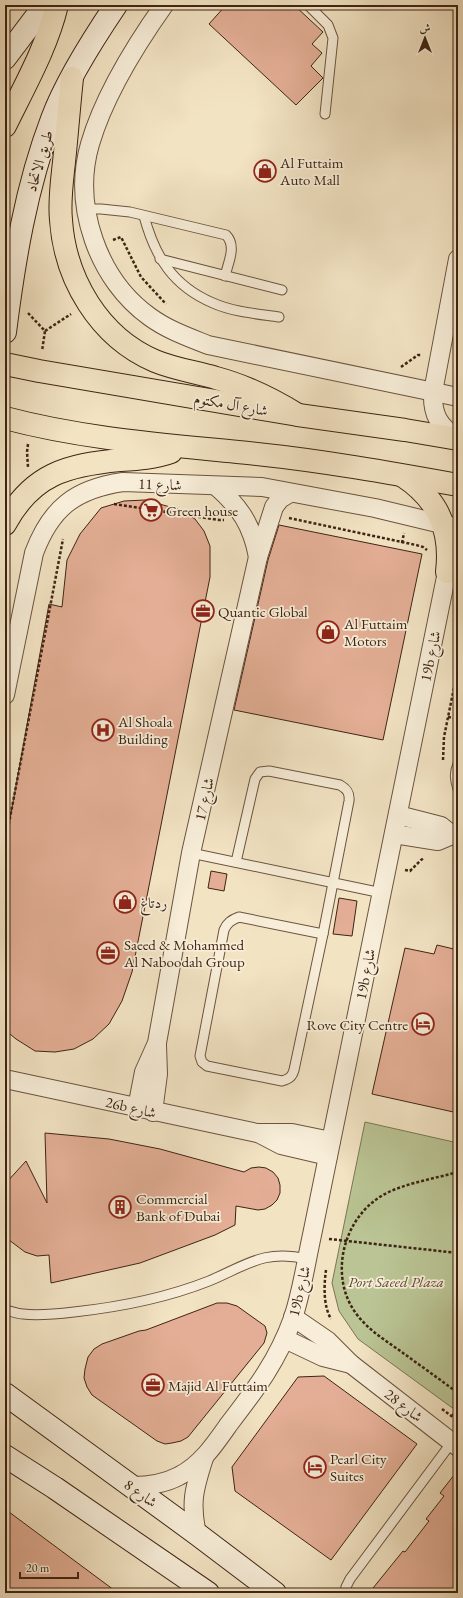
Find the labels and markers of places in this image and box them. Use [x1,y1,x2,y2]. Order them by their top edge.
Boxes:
place label: Al Futtaim Auto Mall [279,153,344,189]
shop icon: Al Futtaim Auto Mall [252,158,278,184]
supermarket icon: Green house [138,497,164,523]
place label: Green house [166,501,238,520]
office icon: Quantic Global [190,598,216,624]
place label: Quantic Global [218,602,308,621]
place label: Al Futtaim Motors [343,614,408,650]
shop icon: Al Futtaim Motors [315,619,341,645]
place label: Al Shoala Building [117,712,172,748]
hospital icon: Al Shoala Building [90,717,116,743]
shop icon: ردتاغ [112,889,138,915]
place label: ردتاغ [140,893,167,916]
place label: Saeed & Mohammed Al Naboodah Group [123,935,245,971]
office icon: Saeed & Mohammed Al Naboodah Group [95,940,121,966]
hotel icon: Rove City Centre [410,1011,436,1037]
place label: Rove City Centre [306,1015,408,1034]
place label: Commercial Bank of Dubai [136,1189,221,1225]
building icon: Commercial Bank of Dubai [107,1194,133,1220]
office icon: Majid Al Futtaim [140,1372,166,1398]
place label: Majid Al Futtaim [168,1376,268,1395]
place label: Pearl City Suites [330,1449,387,1485]
hotel icon: Pearl City Suites [302,1454,328,1480]

